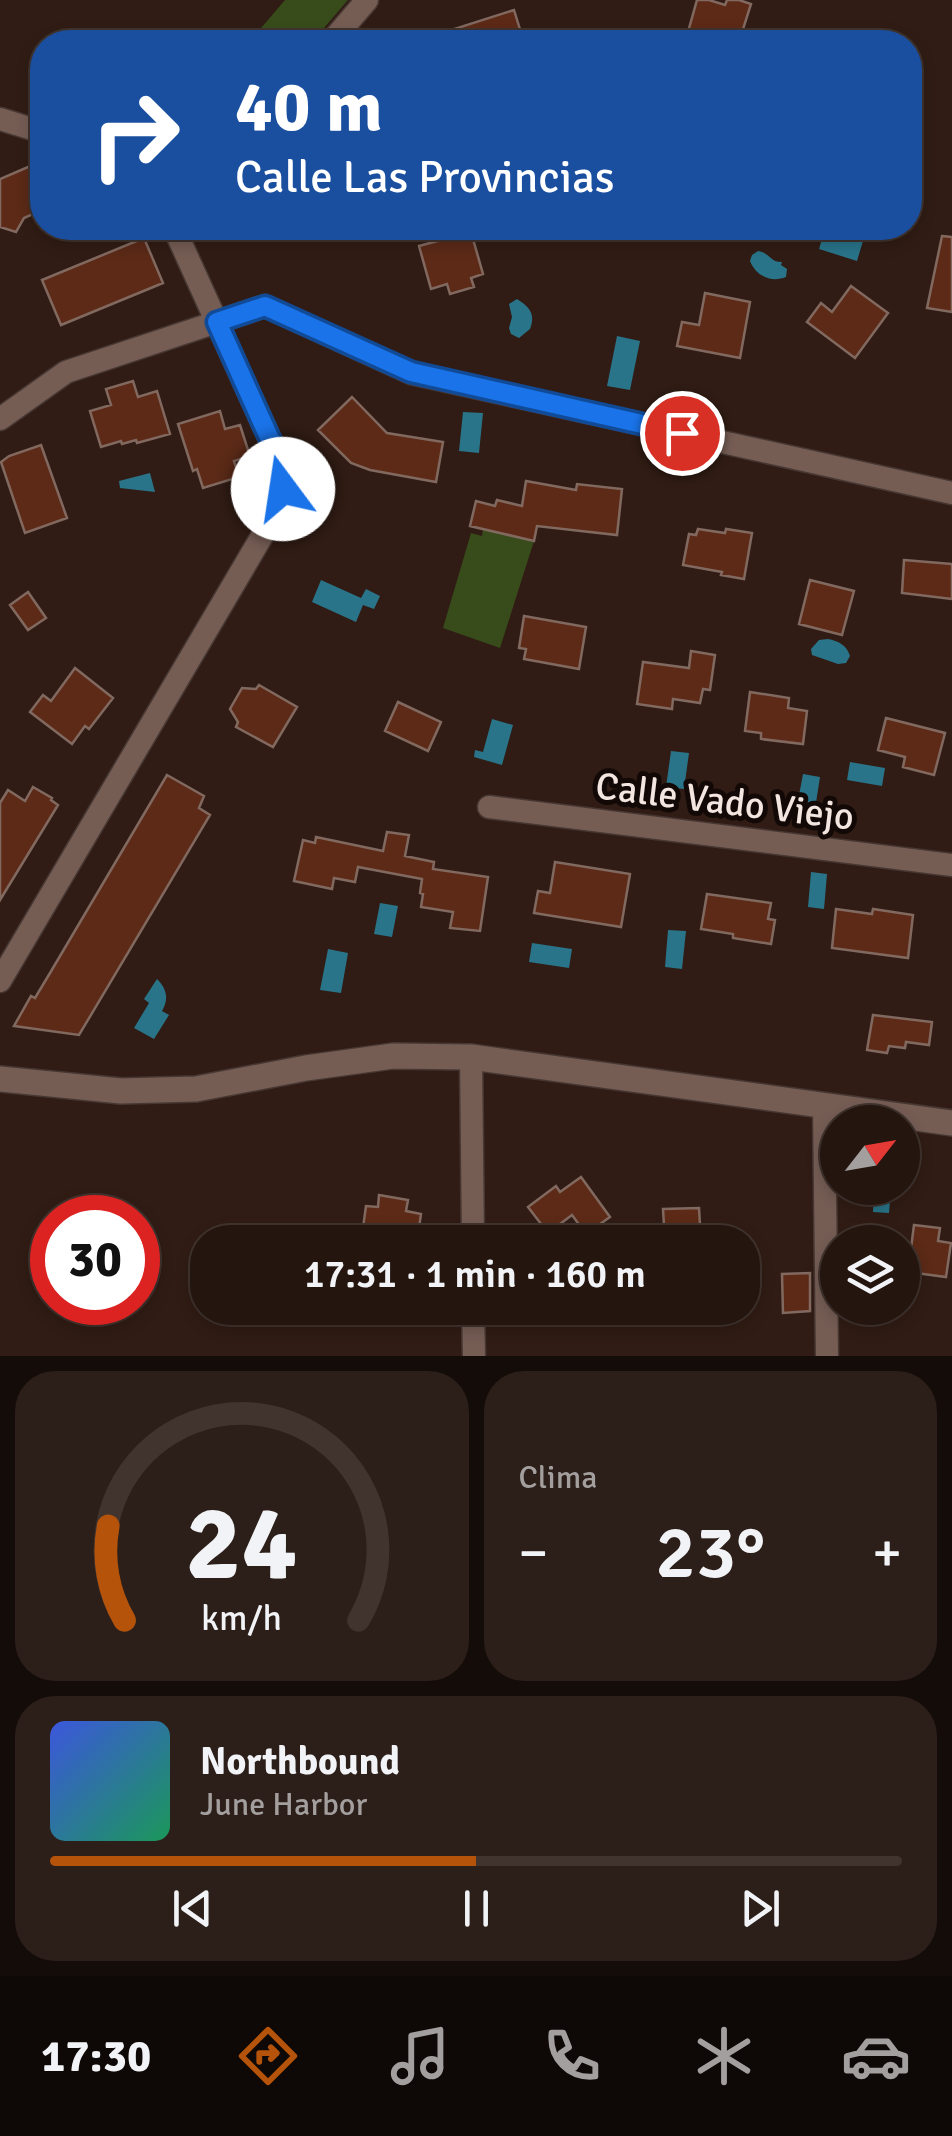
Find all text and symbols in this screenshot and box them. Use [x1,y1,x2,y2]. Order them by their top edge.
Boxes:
text: 40 m [235,64,383,150]
icon: right [70,70,200,200]
text: Calle Las Provincias [235,150,615,205]
pin [640,391,725,476]
icon: arrive [655,406,710,461]
position arrow [231,437,335,541]
street label: Calle Vado Viejo [593,762,857,841]
north arrow [820,1105,920,1205]
map controls [820,1105,920,1325]
speed limit sign: 30 [30,1195,160,1325]
button: layers [820,1225,920,1325]
text: 17:31 · 1 min · 160 m [304,1251,646,1298]
text: Clima [519,1458,597,1497]
text: 24 [186,1480,298,1608]
text: 23° [655,1506,765,1599]
text: − [519,1519,548,1587]
text: + [872,1519,902,1587]
text: km/h [201,1596,282,1640]
text: Northbound [200,1738,400,1785]
text: June Harbor [200,1785,367,1824]
icon: previous [165,1881,220,1936]
icon: pause [449,1881,504,1936]
icon: next [733,1881,788,1936]
icon: directions [233,2021,303,2091]
icon: music [385,2021,455,2091]
icon: phone [537,2021,607,2091]
icon: climate [689,2021,759,2091]
icon: car [841,2021,911,2091]
text: 17:30 [41,2029,151,2084]

